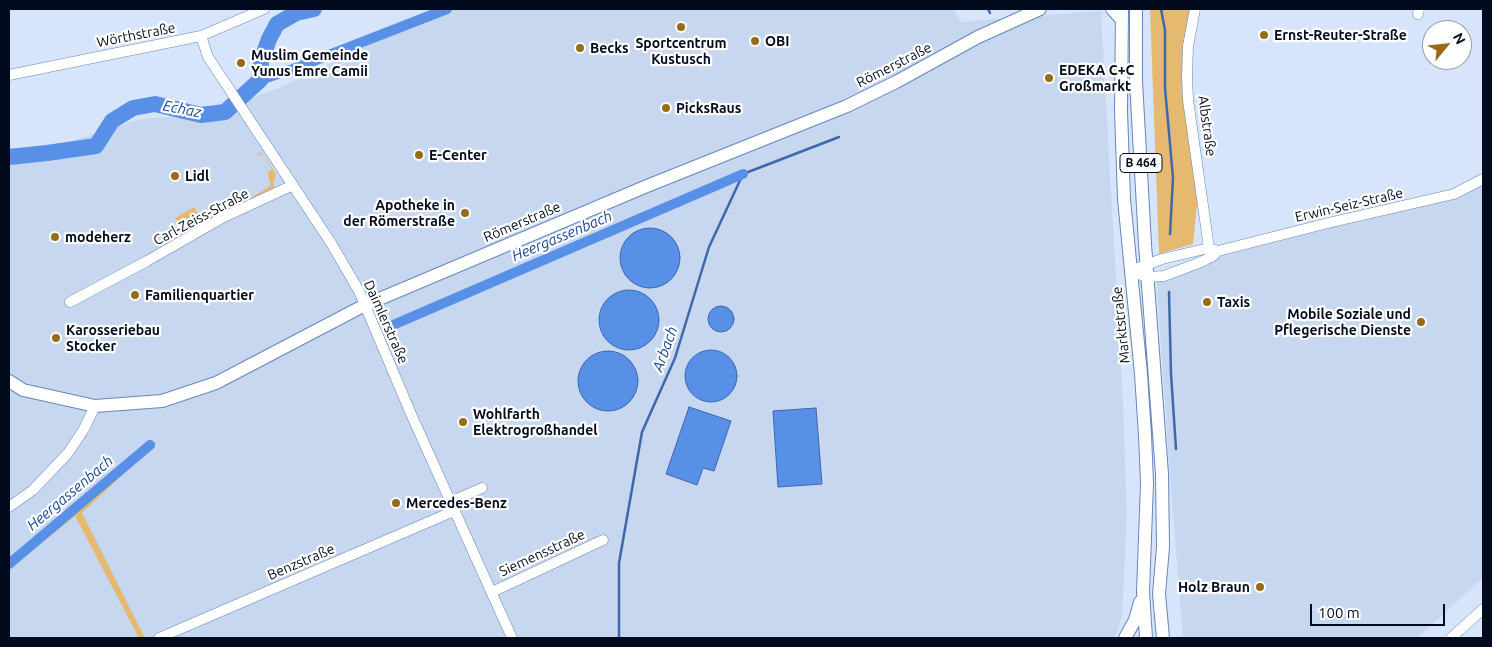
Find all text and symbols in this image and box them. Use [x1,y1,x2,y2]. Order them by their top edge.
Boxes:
street label: Wörthstraße [95,19,177,51]
north arrow [1422,20,1472,70]
marker: Sportcentrum Kustusch [675,21,687,33]
place label: Ernst-Reuter-Straße [1274,27,1407,43]
marker: Ernst-Reuter-Straße [1258,29,1270,41]
text: N [1450,30,1469,47]
place label: OBI [765,33,790,49]
place label: Sportcentrum Kustusch [635,35,727,68]
marker: OBI [749,35,761,47]
street label: Römerstraße [854,39,934,91]
place label: Becks [590,40,629,56]
marker: Becks [574,42,586,54]
place label: Muslim Gemeinde Yunus Emre Camii [251,47,368,80]
marker: Muslim Gemeinde Yunus Emre Camii [235,57,247,69]
place label: EDEKA C+C Großmarkt [1059,62,1135,94]
marker: EDEKA C+C Großmarkt [1043,72,1055,84]
street label: Albstraße [1194,95,1220,157]
water label: Echaz [162,97,202,121]
place label: PicksRaus [676,100,741,116]
marker: PicksRaus [660,102,672,114]
place label: E-Center [429,147,487,163]
marker: E-Center [413,149,425,161]
road number: B 464 [1120,154,1162,172]
place label: Lidl [185,168,209,184]
marker: Lidl [169,170,181,182]
street label: Erwin-Seiz-Straße [1293,184,1405,226]
street label: Carl-Zeiss-Straße [150,185,252,249]
place label: Apotheke in der Römerstraße [343,197,455,230]
street label: Römerstraße [481,198,563,246]
marker: Apotheke in der Römerstraße [459,207,471,219]
water label: Heergassenbach [509,207,615,265]
place label: modeherz [65,229,131,245]
marker: modeherz [49,231,61,243]
street label: Daimlerstraße [360,278,412,366]
street label: Marktstraße [1109,286,1133,364]
place label: Familienquartier [145,287,254,303]
marker: Familienquartier [129,289,141,301]
place label: Taxis [1217,294,1250,310]
marker: Taxis [1201,296,1213,308]
place label: Mobile Soziale und Pflegerische Dienste [1274,306,1411,338]
marker: Mobile Soziale und Pflegerische Dienste [1415,316,1427,328]
place label: Karosseriebau Stocker [66,322,160,354]
water label: Arbach [649,324,681,374]
marker: Karosseriebau Stocker [50,332,62,344]
place label: Wohlfarth Elektrogroßhandel [473,406,598,438]
marker: Wohlfarth Elektrogroßhandel [457,416,469,428]
water label: Heergassenbach [23,452,117,534]
place label: Mercedes-Benz [406,495,507,511]
marker: Mercedes-Benz [390,497,402,509]
street label: Siemensstraße [496,526,588,580]
street label: Benzstraße [265,540,337,584]
place label: Holz Braun [1178,579,1250,595]
marker: Holz Braun [1254,581,1266,593]
scale bar [1312,594,1447,626]
text: 100 m [1318,604,1360,621]

